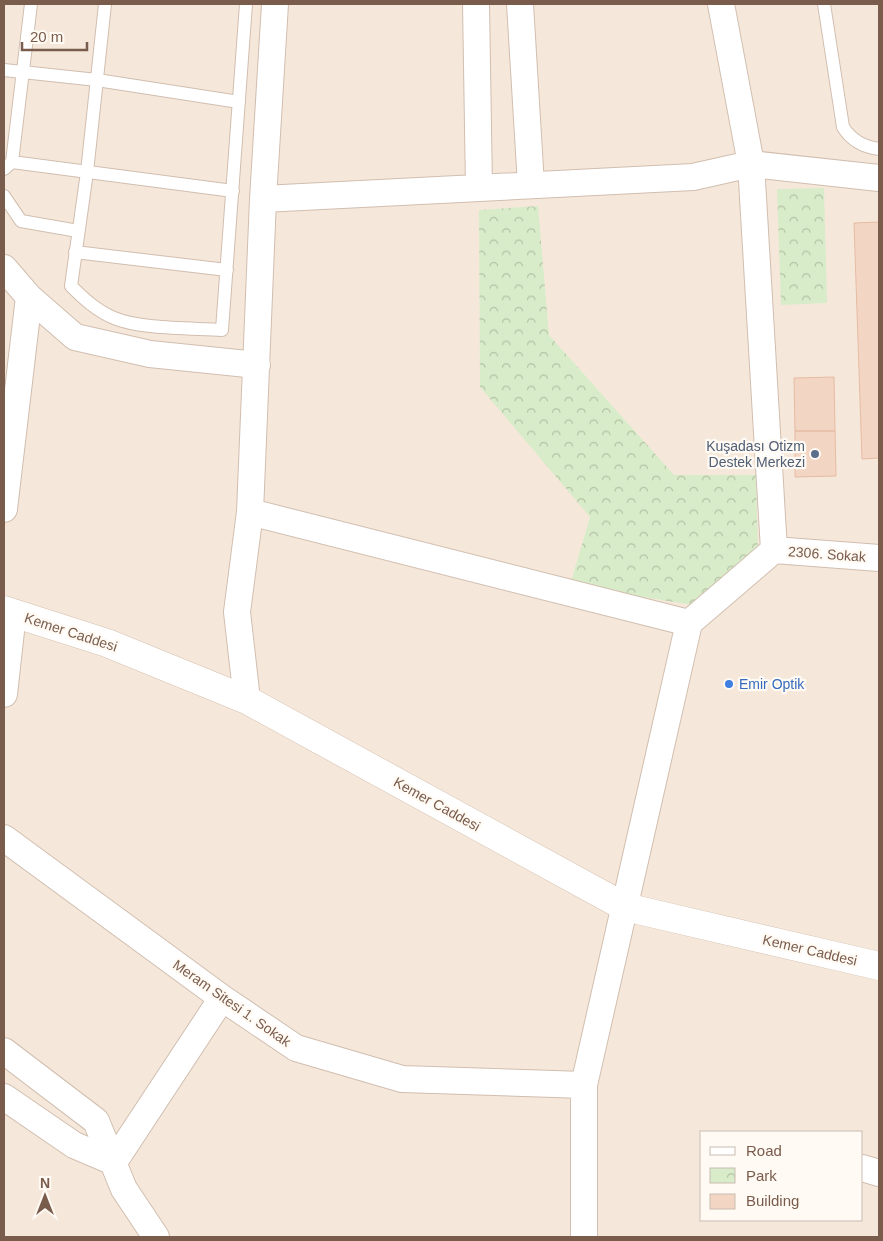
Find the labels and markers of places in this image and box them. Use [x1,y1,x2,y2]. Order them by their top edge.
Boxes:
place label: Kuşadası Otizm Destek Merkezi [706,438,805,470]
marker: Kuşadası Otizm Destek Merkezi [809,448,821,460]
place label: Emir Optik [739,676,805,692]
marker: Emir Optik [723,678,735,690]

